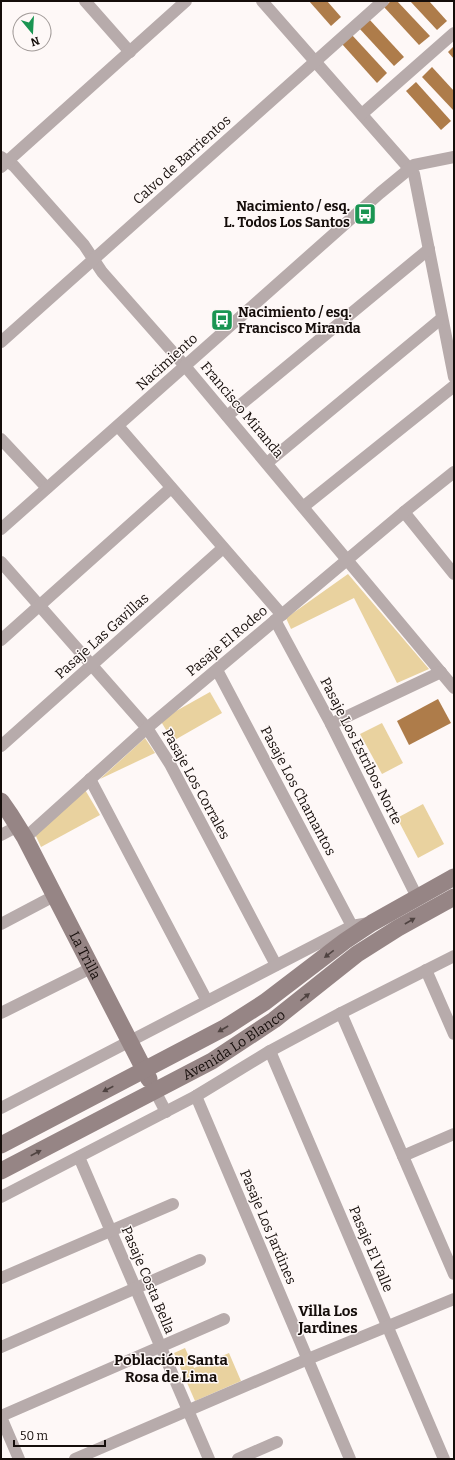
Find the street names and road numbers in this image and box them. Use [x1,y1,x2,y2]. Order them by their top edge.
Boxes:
street label: Calvo de Barrientos [130,112,234,208]
street label: Nacimiento [133,330,201,394]
street label: Francisco Miranda [197,358,287,462]
street label: Pasaje Las Gavillas [52,589,152,683]
street label: Pasaje El Rodeo [183,602,271,680]
street label: Pasaje Los Estribos Norte [316,675,406,827]
street label: Pasaje Los Chamantos [257,724,339,858]
street label: Pasaje Los Corrales [159,726,233,842]
street label: La Trilla [66,928,105,982]
street label: Avenida Lo Blanco [180,1006,289,1083]
street label: Pasaje Los Jardines [236,1167,300,1287]
street label: Pasaje El Valle [345,1203,397,1295]
street label: Pasaje Costa Bella [118,1224,178,1337]

